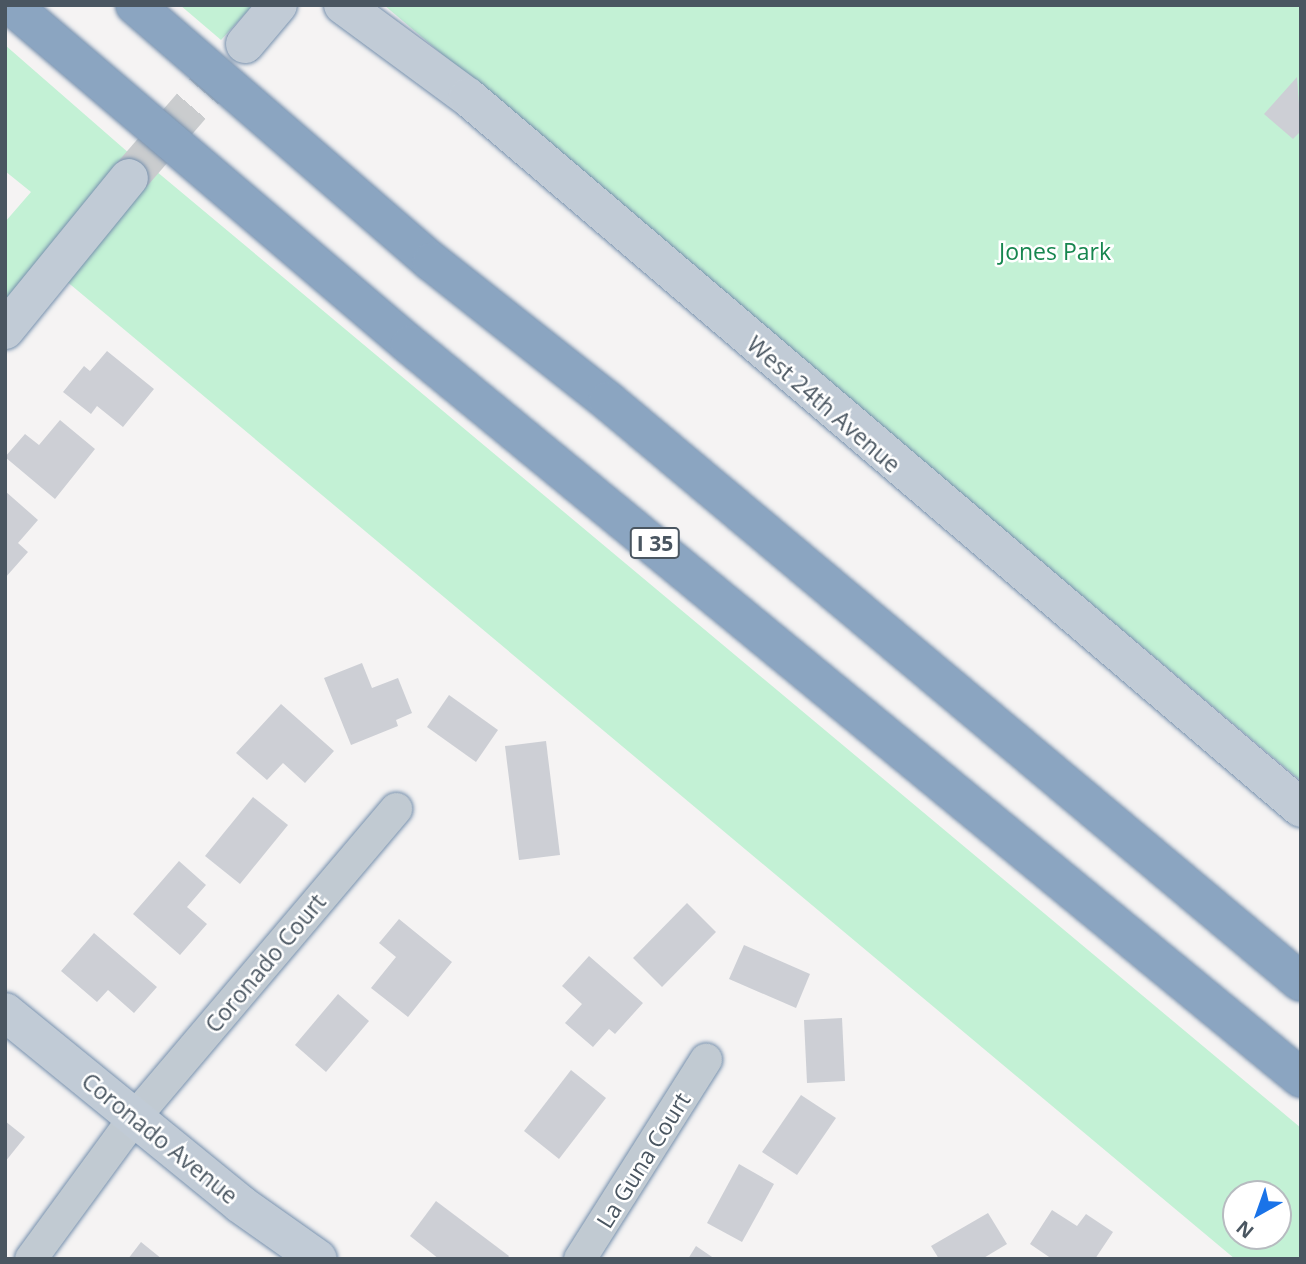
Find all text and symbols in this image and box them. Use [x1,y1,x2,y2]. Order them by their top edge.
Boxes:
park label: Jones Park [999,237,1111,265]
street label: West 24th Avenue [742,330,906,478]
road number: I 35 [629,526,681,560]
street label: Coronado Court [199,888,331,1038]
street label: Coronado Avenue [77,1067,243,1209]
street label: La Guna Court [590,1087,696,1233]
north arrow [1222,1180,1292,1250]
text: N [1231,1215,1259,1244]

